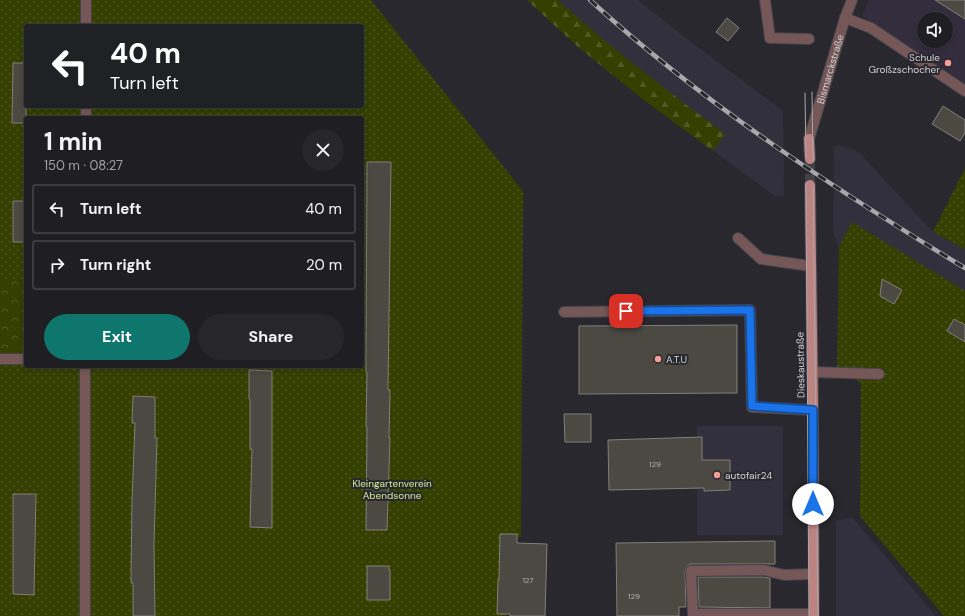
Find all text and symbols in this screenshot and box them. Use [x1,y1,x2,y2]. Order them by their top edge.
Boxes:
map controls [917,12,953,48]
button: sound [917,12,953,48]
street label: Bismarckstraße [814,33,847,105]
text: 40 m [110,35,181,72]
icon: left [44,40,96,92]
place label: Schule Großzschocher [869,51,940,76]
marker: Schule Großzschocher [943,58,953,68]
text: Turn left [110,71,179,95]
text: 1 min [44,126,102,157]
button: close [302,129,344,171]
text: 150 m · 08:27 [44,157,123,174]
icon: left [46,198,68,220]
text: Turn left [80,199,141,219]
text: 40 m [305,199,342,219]
icon: right [46,254,68,276]
text: Turn right [80,255,151,275]
text: 20 m [306,255,342,275]
pin [609,294,643,328]
icon: arrive [615,300,637,322]
button: Exit [44,314,190,360]
button: Share [198,314,344,360]
street label: Dieskaustraße [793,331,808,398]
place label: A.T.U [666,353,687,366]
marker: A.T.U [653,354,663,364]
house number: 129 [649,459,661,469]
place label: autofair24 [725,469,772,482]
marker: autofair24 [712,470,722,480]
park label: Kleingartenverein Abendsonne [352,477,432,502]
position arrow [792,483,834,525]
house number: 127 [522,575,534,585]
house number: 129 [628,591,640,601]

